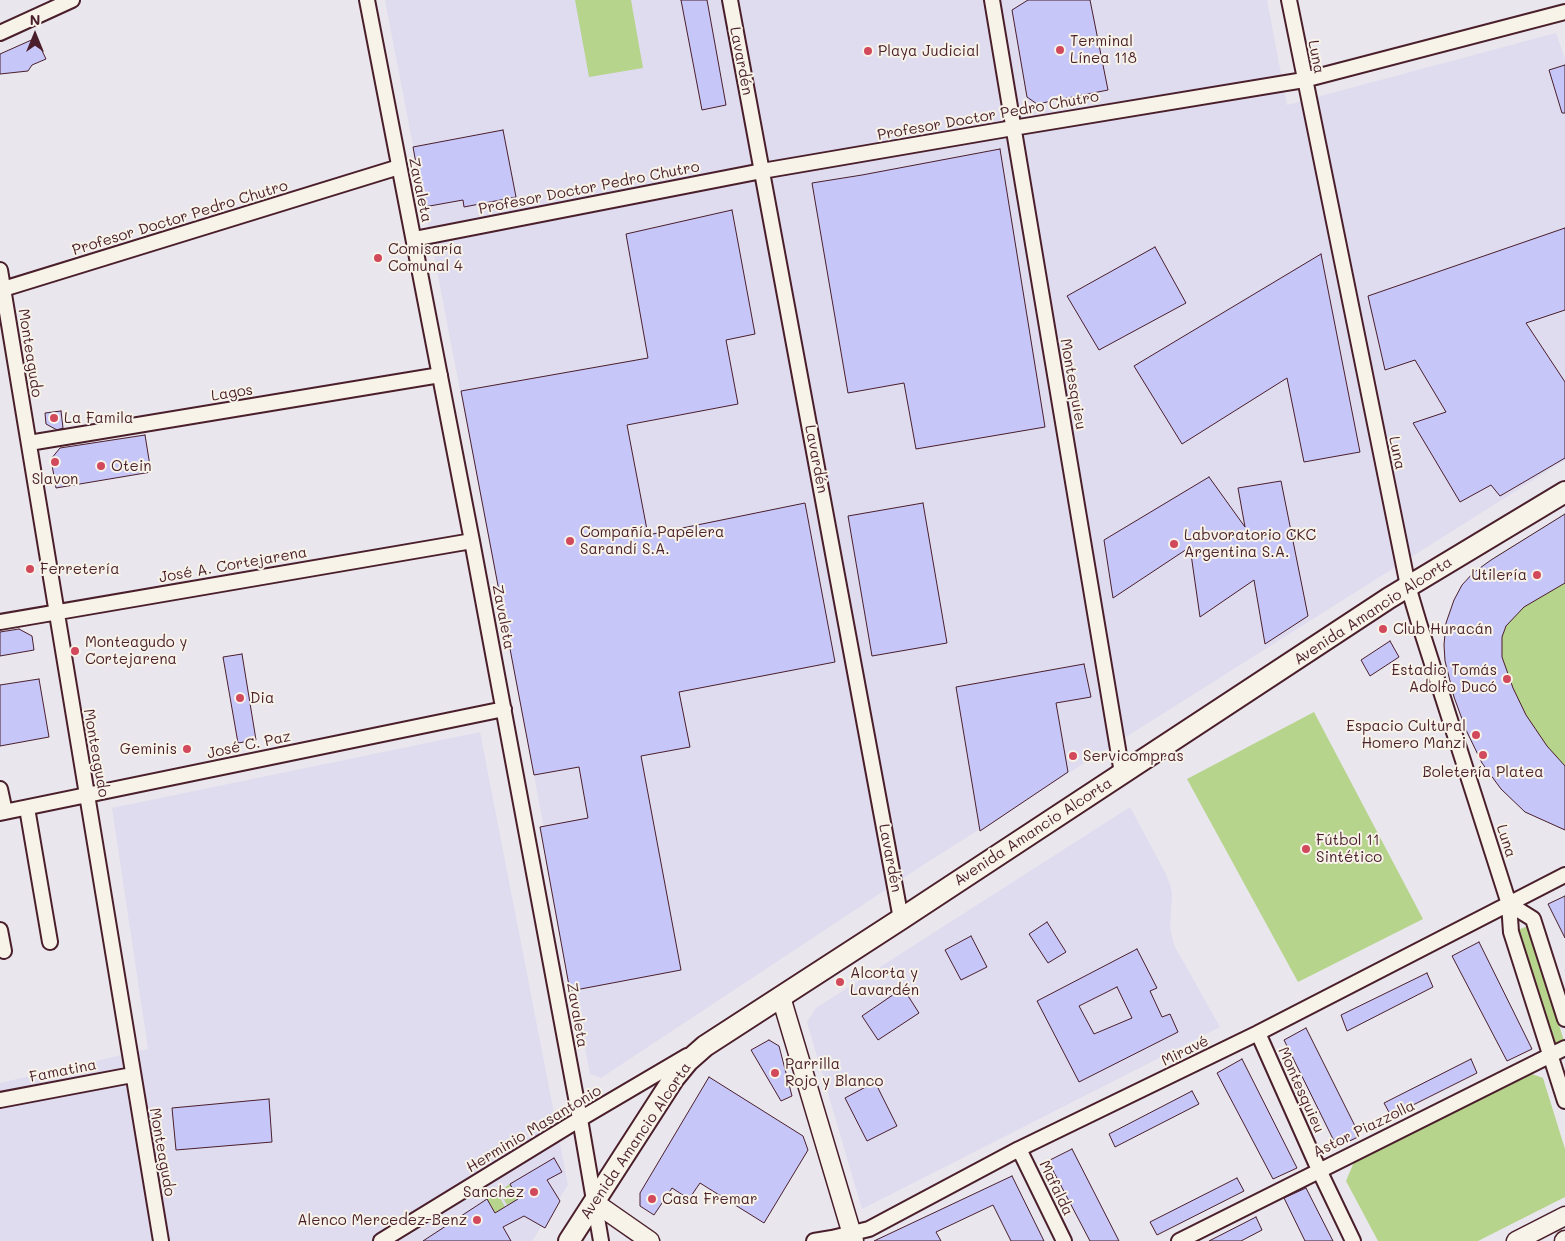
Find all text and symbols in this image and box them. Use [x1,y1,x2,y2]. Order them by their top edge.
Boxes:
north arrow [10,10,60,60]
text: N [30,10,40,29]
street label: Lavardén [726,25,756,97]
place label: Terminal Línea 118 [1070,32,1137,67]
street label: Luna [1304,39,1328,75]
place label: Playa Judicial [878,42,979,60]
marker: Terminal Línea 118 [1054,44,1066,56]
marker: Playa Judicial [862,45,874,57]
street label: Profesor Doctor Pedro Chutro [876,88,1100,144]
street label: Zavaleta [404,156,436,224]
street label: Profesor Doctor Pedro Chutro [477,158,701,218]
street label: Profesor Doctor Pedro Chutro [70,177,290,259]
place label: Comisaría Comunal 4 [388,240,463,275]
marker: Comisaría Comunal 4 [372,252,384,264]
street label: Monteagudo [14,307,46,399]
street label: Montesquieu [1056,337,1090,431]
street label: Lagos [210,381,254,405]
place label: La Famila [64,409,133,427]
marker: La Famila [48,412,60,424]
street label: Lavardén [801,423,831,495]
street label: Luna [1385,435,1409,471]
marker: Slavon [49,456,61,468]
place label: Otein [111,457,152,475]
marker: Otein [95,460,107,472]
place label: Slavon [32,470,78,488]
place label: Compañía Papelera Sarandí S.A. [580,523,724,558]
place label: Labvoratorio CKC Argentina S.A. [1184,526,1316,561]
marker: Compañía Papelera Sarandí S.A. [564,535,576,547]
marker: Labvoratorio CKC Argentina S.A. [1168,538,1180,550]
street label: José A. Cortejarena [158,543,308,587]
street label: Avenida Amancio Alcorta [1290,553,1456,669]
place label: Ferretería [40,560,119,578]
marker: Ferretería [24,563,36,575]
place label: Utilería [1471,566,1527,584]
marker: Utilería [1531,569,1543,581]
street label: Zavaleta [488,583,518,651]
place label: Club Huracán [1393,620,1492,638]
marker: Club Huracán [1377,623,1389,635]
place label: Monteagudo y Cortejarena [85,633,187,668]
marker: Monteagudo y Cortejarena [69,645,81,657]
place label: Estadio Tomás Adolfo Ducó [1392,661,1497,696]
marker: Estadio Tomás Adolfo Ducó [1501,673,1513,685]
place label: Dia [250,689,274,707]
marker: Dia [234,692,246,704]
street label: Monteagudo [79,707,113,799]
place label: Espacio Cultural Homero Manzi [1346,717,1466,752]
street label: José C. Paz [205,727,293,763]
marker: Espacio Cultural Homero Manzi [1470,729,1482,741]
place label: Geminis [120,740,177,758]
marker: Geminis [181,743,193,755]
place label: Servicompras [1083,747,1184,765]
marker: Boletería Platea [1477,749,1489,761]
marker: Servicompras [1067,750,1079,762]
place label: Boletería Platea [1422,763,1544,781]
street label: Avenida Amancio Alcorta [950,774,1116,890]
street label: Lavardén [875,822,905,894]
street label: Luna [1492,822,1520,860]
place label: Fútbol 11 Sintético [1316,831,1382,866]
marker: Fútbol 11 Sintético [1300,843,1312,855]
place label: Alcorta y Lavardén [850,964,919,999]
marker: Alcorta y Lavardén [834,976,846,988]
street label: Zavaleta [562,981,592,1049]
street label: Miravé [1158,1032,1212,1070]
street label: Montesquieu [1274,1044,1328,1136]
place label: Parrilla Rojo y Blanco [785,1055,883,1090]
street label: Famatina [28,1056,98,1086]
street label: Avenida Amancio Alcorta [577,1059,695,1223]
marker: Parrilla Rojo y Blanco [769,1067,781,1079]
street label: Herminio Masantonio [463,1082,605,1176]
street label: Astor Piazzolla [1310,1097,1418,1161]
street label: Monteagudo [145,1106,179,1198]
street label: Mafalda [1035,1157,1077,1219]
place label: Sanchez [463,1183,524,1201]
marker: Sanchez [528,1186,540,1198]
place label: Casa Fremar [662,1190,758,1208]
marker: Casa Fremar [646,1193,658,1205]
place label: Alenco Mercedez-Benz [297,1211,467,1229]
marker: Alenco Mercedez-Benz [471,1214,483,1226]

